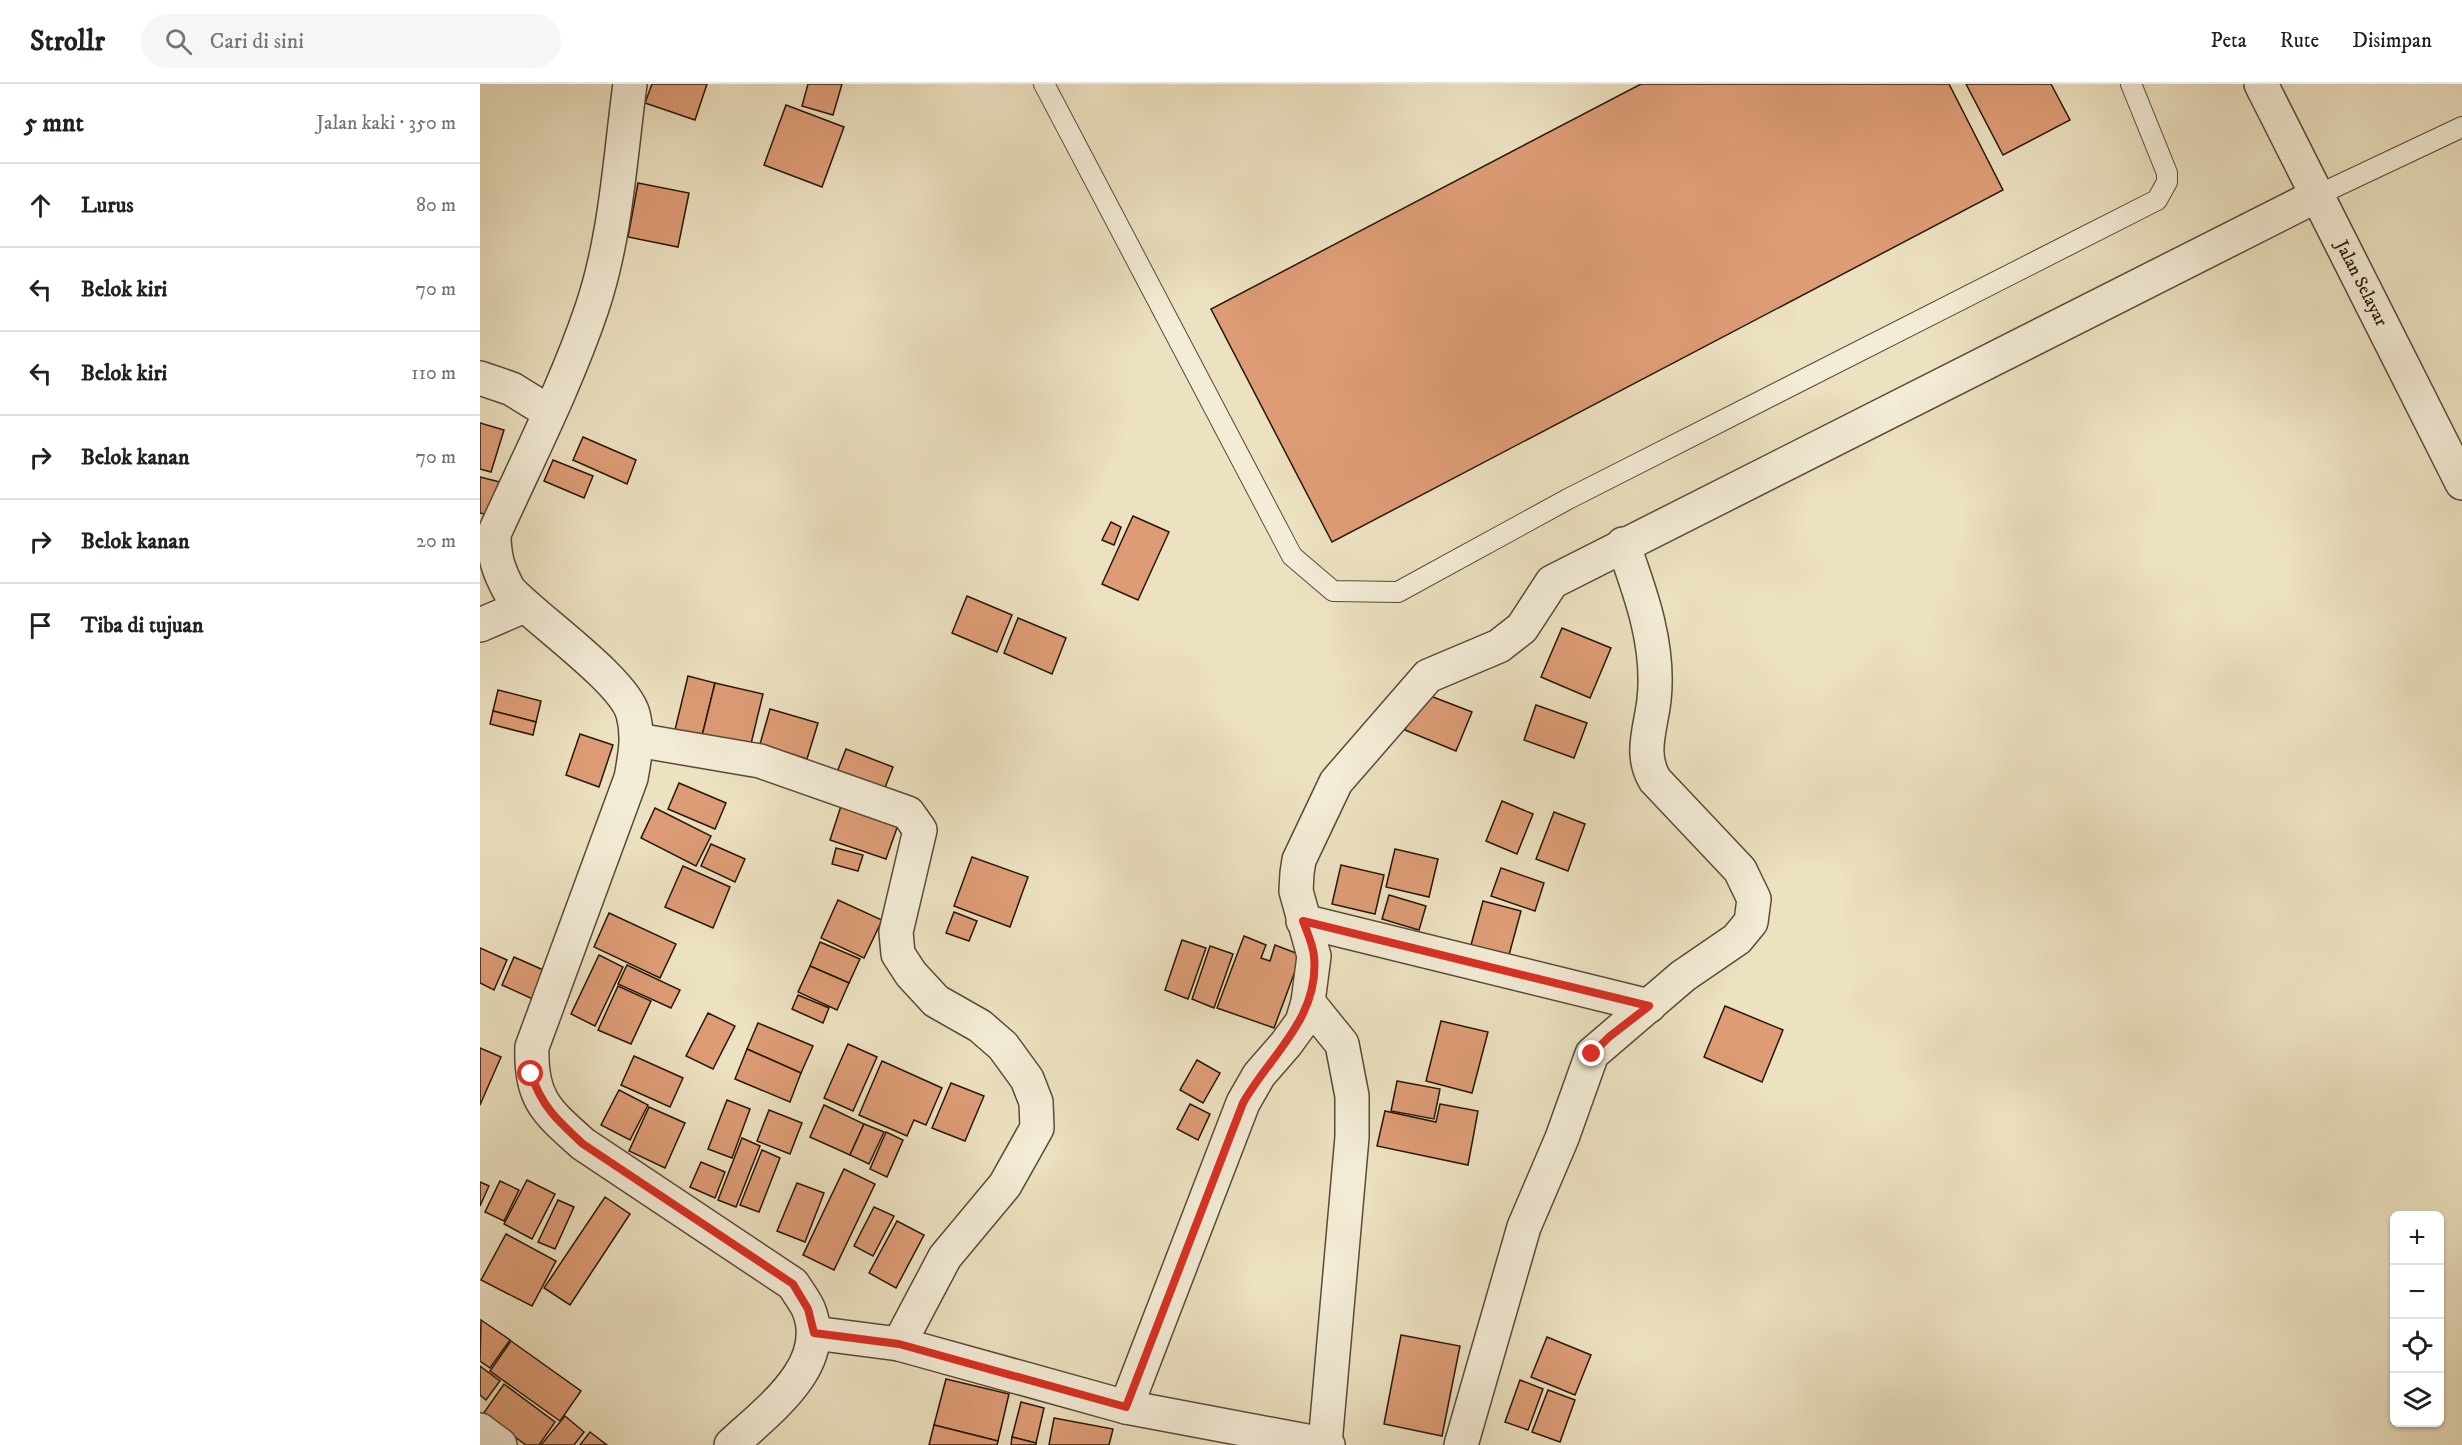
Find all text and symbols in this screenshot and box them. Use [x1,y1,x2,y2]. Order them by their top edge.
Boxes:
search box [141,14,561,68]
text: Strollr [30,24,105,59]
icon: search [162,25,195,58]
text: Cari di sini [210,28,304,55]
text: Peta [2211,28,2247,54]
text: Rute [2280,28,2319,54]
text: Disimpan [2352,28,2432,54]
text: 5 mnt [24,107,84,140]
text: Jalan kaki · 350 m [316,111,456,136]
icon: ahead [24,189,57,222]
text: Lurus [81,192,134,219]
text: 80 m [416,193,456,218]
street label: Jalan Selayar [2329,235,2392,330]
icon: left [24,273,57,306]
text: Belok kiri [81,276,167,303]
text: 70 m [415,277,456,302]
icon: left [24,357,57,390]
text: Belok kiri [81,360,167,387]
text: 110 m [411,361,456,386]
icon: right [24,441,57,474]
text: Belok kanan [81,444,189,471]
text: 70 m [415,445,456,470]
icon: right [24,525,57,558]
text: Belok kanan [81,528,189,555]
text: 20 m [416,529,456,554]
icon: arrive [24,609,57,642]
text: Tiba di tujuan [81,612,203,639]
route end [1578,1040,1604,1066]
route start [517,1060,543,1086]
map controls [2390,1211,2444,1427]
button: + [2390,1211,2444,1265]
button: − [2390,1265,2444,1319]
button: locate [2390,1319,2444,1373]
button: layers [2390,1373,2444,1427]

